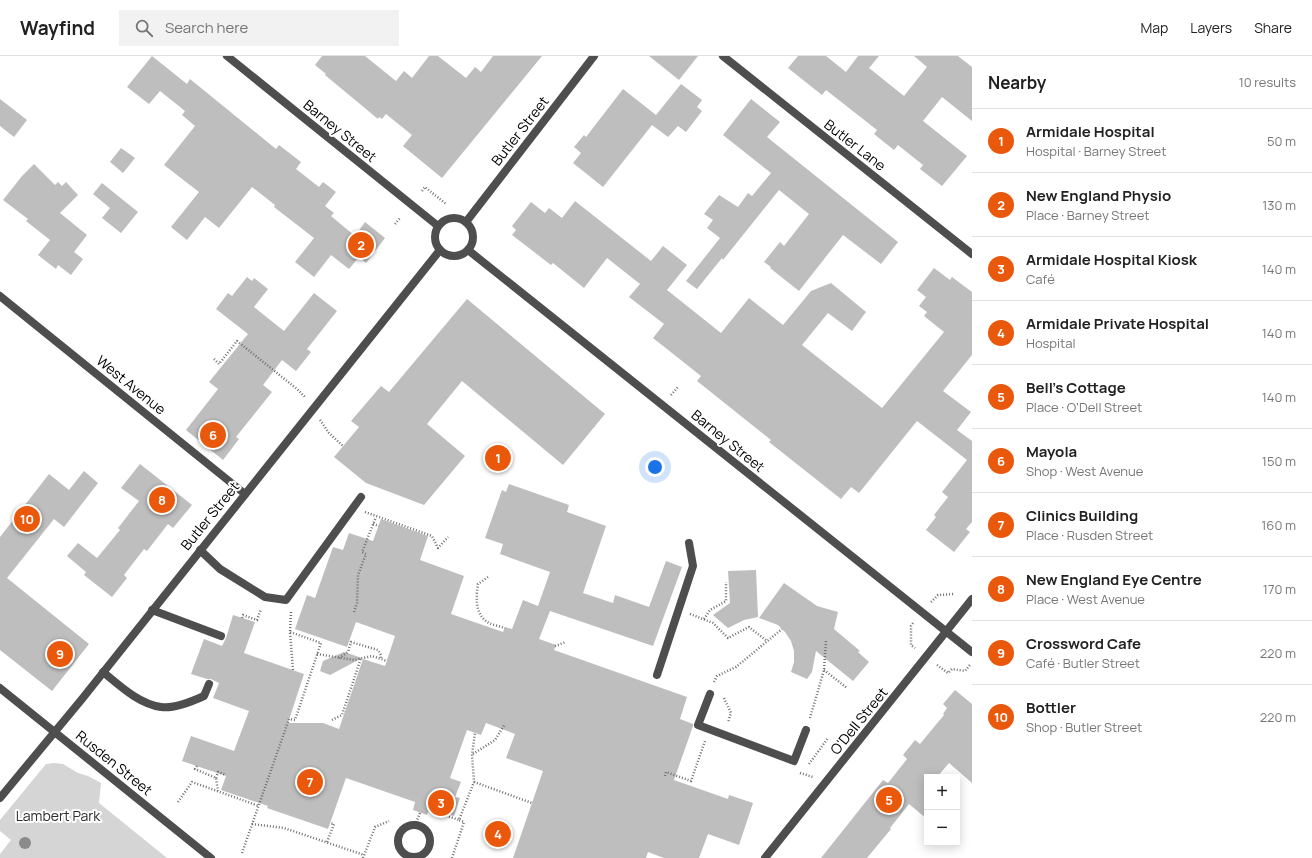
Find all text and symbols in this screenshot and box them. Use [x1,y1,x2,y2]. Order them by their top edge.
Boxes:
search box [119,10,399,46]
text: Wayfind [20,15,95,41]
icon: search [133,17,155,39]
text: Search here [165,17,248,38]
text: Map [1140,18,1168,37]
text: Layers [1190,18,1232,37]
text: Share [1254,18,1292,37]
text: Nearby [988,71,1046,94]
text: 10 results [1239,73,1296,91]
street label: Butler Street [487,92,553,169]
street label: Barney Street [300,95,381,166]
street label: Butler Lane [821,115,890,175]
text: Armidale Hospital [1026,121,1155,142]
text: 1 [998,132,1004,150]
text: 50 m [1267,132,1296,150]
text: Hospital · Barney Street [1026,142,1166,160]
text: New England Physio [1026,185,1171,206]
text: 2 [997,196,1005,214]
text: 130 m [1262,196,1296,214]
text: Place · Barney Street [1026,206,1150,224]
pin: 2 [348,230,374,260]
text: Armidale Hospital Kiosk [1026,249,1197,270]
text: 3 [997,260,1005,278]
text: 140 m [1262,260,1296,278]
text: Café [1026,270,1055,288]
text: Armidale Private Hospital [1026,313,1209,334]
text: 4 [997,324,1005,342]
text: 140 m [1262,324,1296,342]
text: Hospital [1026,334,1076,352]
street label: West Avenue [93,351,170,418]
text: Bell's Cottage [1026,377,1126,398]
text: 5 [997,388,1005,406]
text: 140 m [1262,388,1296,406]
text: Place · O'Dell Street [1026,398,1142,416]
street label: Barney Street [688,405,769,476]
pin: 6 [200,420,226,450]
text: Mayola [1026,441,1077,462]
pin: 1 [485,443,511,473]
text: 6 [997,452,1005,470]
text: 150 m [1262,452,1296,470]
your location [645,457,665,477]
text: Shop · West Avenue [1026,462,1143,480]
street label: Butler Street [176,477,243,554]
pin: 8 [149,485,175,515]
pin: 10 [14,504,40,534]
text: Clinics Building [1026,505,1138,526]
text: 7 [998,516,1004,534]
text: 160 m [1261,516,1296,534]
text: Place · Rusden Street [1026,526,1153,544]
text: New England Eye Centre [1026,569,1202,590]
text: 8 [997,580,1005,598]
text: 170 m [1263,580,1296,598]
text: Place · West Avenue [1026,590,1145,608]
text: Crossword Cafe [1026,633,1141,654]
pin: 9 [47,639,73,669]
text: 9 [997,644,1005,662]
text: 220 m [1260,644,1296,662]
text: Café · Butler Street [1026,654,1140,672]
street label: O'Dell Street [826,683,892,758]
text: Bottler [1026,697,1076,718]
text: 10 [994,708,1008,726]
text: 220 m [1260,708,1296,726]
text: Shop · Butler Street [1026,718,1142,736]
street label: Rusden Street [72,726,157,800]
pin: 7 [297,767,323,797]
map controls [924,774,960,846]
button: + [924,774,960,810]
pin: 5 [876,785,902,815]
pin: 3 [428,788,454,818]
park label: Lambert Park [16,806,101,825]
button: − [924,810,960,846]
pin: 4 [485,819,511,849]

